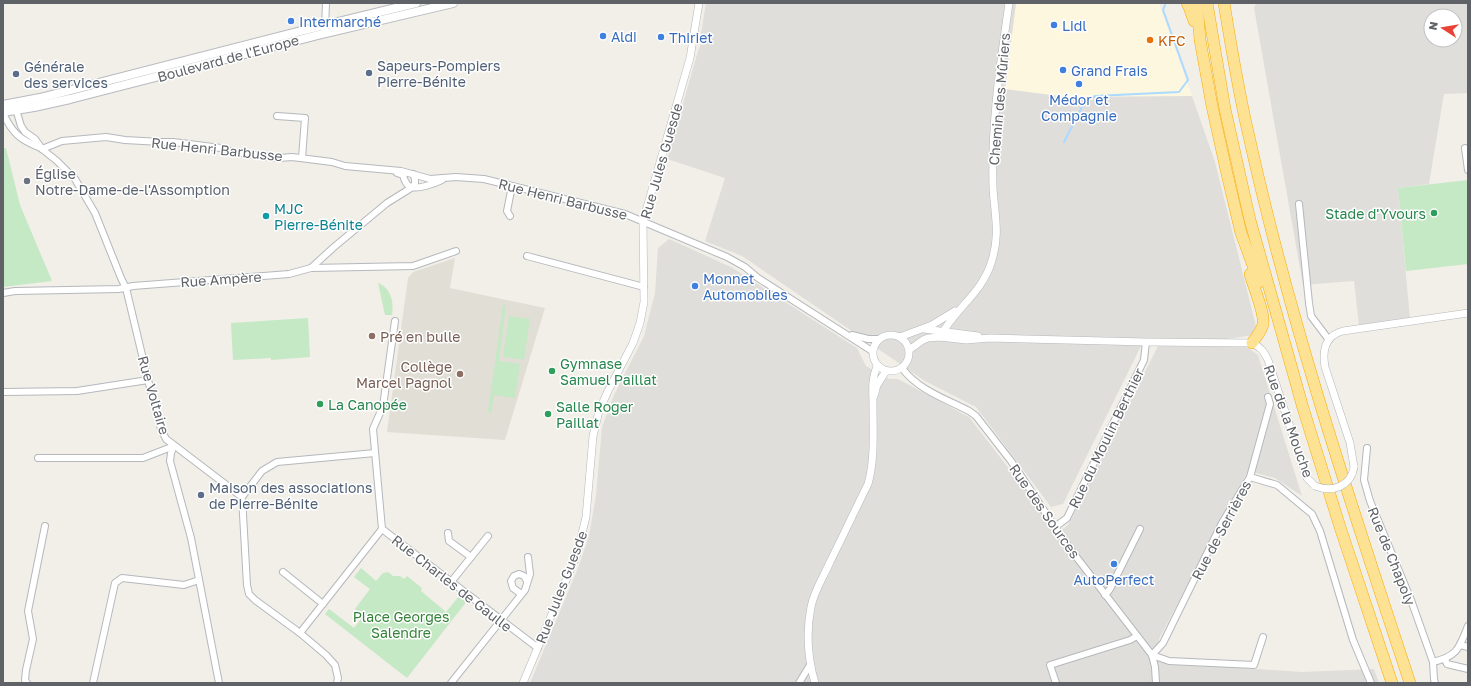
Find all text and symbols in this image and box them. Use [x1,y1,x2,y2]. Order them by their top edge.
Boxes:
north arrow [1423,8,1463,48]
place label: Intermarché [299,13,381,30]
marker: Intermarché [286,16,296,26]
place label: Lidl [1062,17,1087,34]
marker: Lidl [1049,20,1059,30]
text: N [1426,20,1440,31]
place label: Aldi [611,28,637,45]
place label: Thiriet [669,29,713,46]
street label: Boulevard de l'Europe [155,31,301,85]
marker: Aldi [598,31,608,41]
marker: Thiriet [656,32,666,42]
street label: Chemin des Mûriers [985,32,1013,166]
place label: KFC [1158,32,1185,49]
marker: KFC [1145,35,1155,45]
place label: Sapeurs-Pompiers Pierre-Bénite [377,57,500,90]
place label: Générale des services [24,58,108,91]
place label: Grand Frais [1071,62,1148,79]
marker: Grand Frais [1058,65,1068,75]
marker: Sapeurs-Pompiers Pierre-Bénite [364,68,374,78]
marker: Générale des services [11,69,21,79]
marker: Médor et Compagnie [1074,79,1084,89]
place label: Médor et Compagnie [1041,91,1117,124]
street label: Rue Jules Guesde [636,101,686,221]
street label: Rue Henri Barbusse [150,134,284,164]
place label: Église Notre-Dame-de-l'Assomption [35,165,230,198]
street label: Rue Henri Barbusse [497,175,629,223]
marker: Église Notre-Dame-de-l'Assomption [22,176,32,186]
place label: MJC Pierre-Bénite [274,200,363,233]
place label: Stade d'Yvours [1325,205,1426,222]
marker: Stade d'Yvours [1429,208,1439,218]
marker: MJC Pierre-Bénite [261,211,271,221]
street label: Rue Ampère [180,268,262,290]
place label: Monnet Automobiles [703,270,788,303]
marker: Monnet Automobiles [690,281,700,291]
place label: Pré en bulle [380,328,460,345]
marker: Pré en bulle [367,331,377,341]
street label: Rue Voltaire [135,354,173,436]
place label: Gymnase Samuel Paillat [560,355,657,388]
place label: Collège Marcel Pagnol [356,358,452,391]
street label: Rue de la Mouche [1261,362,1317,480]
street label: Rue du Moulin Berthier [1065,365,1148,511]
marker: Gymnase Samuel Paillat [547,366,557,376]
marker: Collège Marcel Pagnol [455,369,465,379]
place label: La Canopée [328,396,407,413]
place label: Salle Roger Paillat [556,398,634,431]
marker: La Canopée [315,399,325,409]
marker: Salle Roger Paillat [543,409,553,419]
street label: Rue des Sources [1006,461,1084,561]
street label: Rue de Serrières [1188,477,1254,583]
place label: Maison des associations de Pierre-Bénite [209,479,372,512]
marker: Maison des associations de Pierre-Bénite [196,490,206,500]
street label: Rue de Chapoly [1365,504,1420,608]
street label: Rue Jules Guesde [532,528,590,646]
street label: Rue Charles de Gaulle [389,531,515,635]
marker: AutoPerfect [1109,559,1119,569]
place label: AutoPerfect [1074,571,1154,588]
park label: Place Georges Salendre [353,608,449,641]

